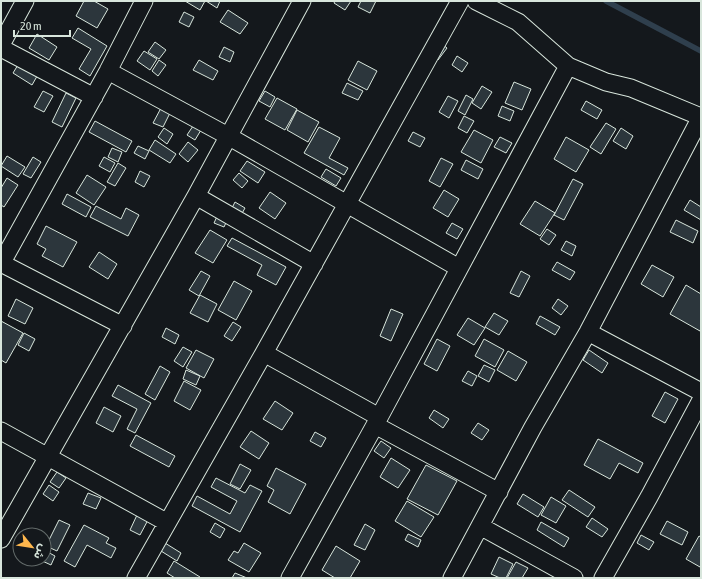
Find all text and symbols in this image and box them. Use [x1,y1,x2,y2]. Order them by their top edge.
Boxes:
scale bar [14,12,70,38]
text: 20 m [20,19,42,33]
north arrow [12,527,52,567]
text: ش [31,542,50,562]

